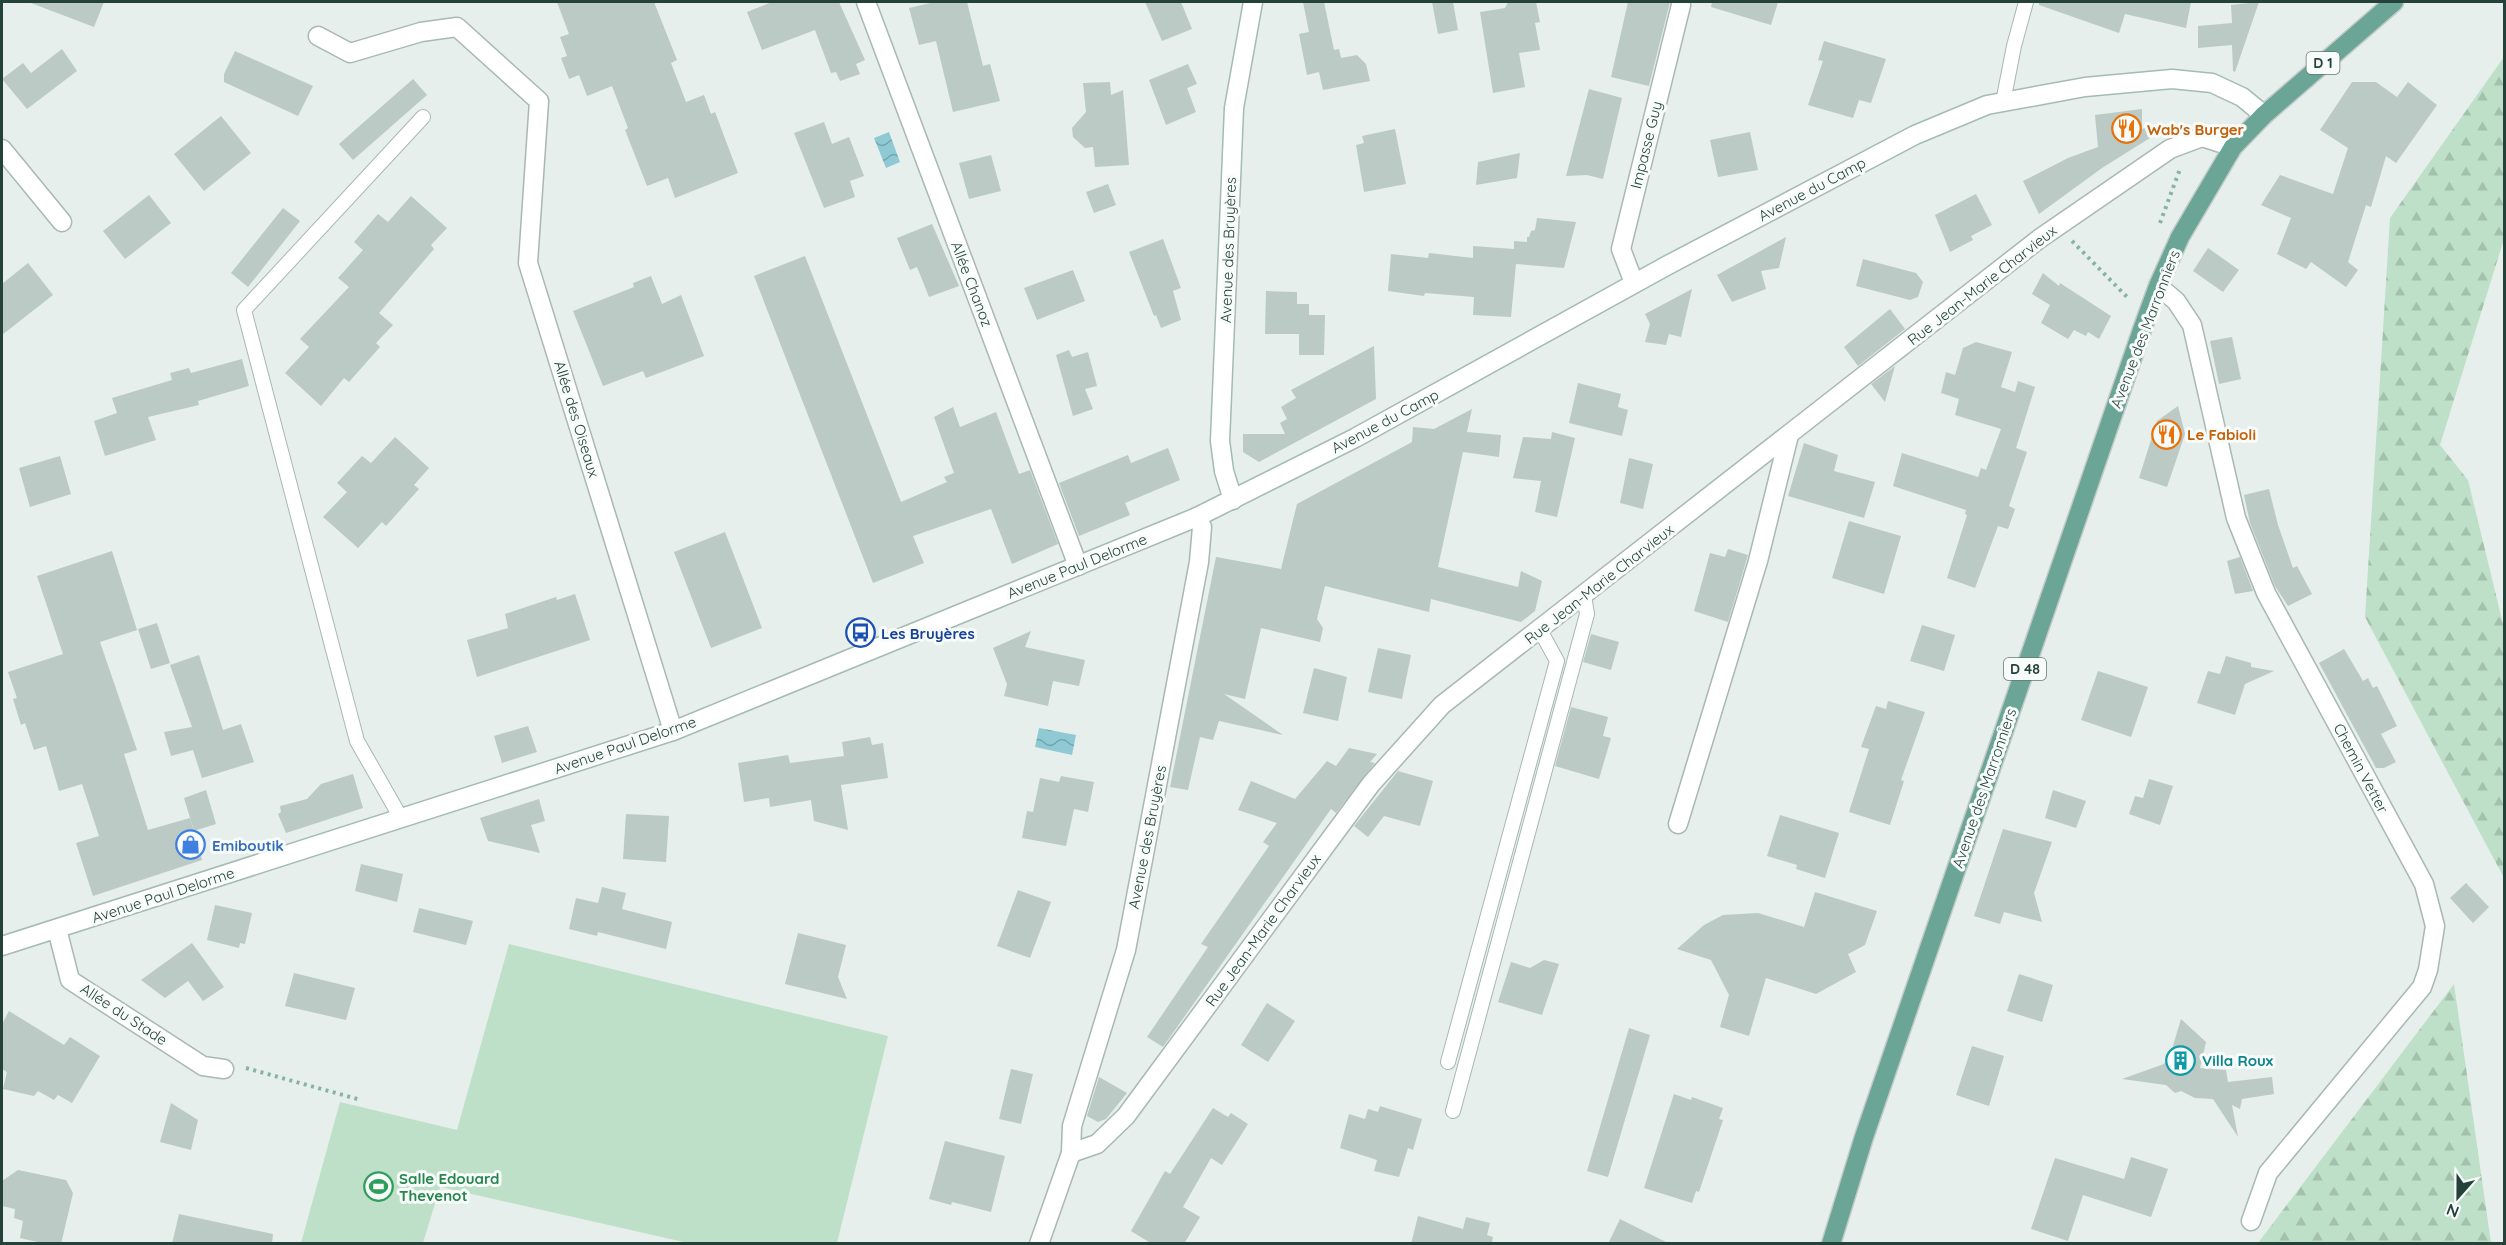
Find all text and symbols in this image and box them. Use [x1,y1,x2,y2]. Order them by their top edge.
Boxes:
road number: D 1 [2306,52,2340,74]
street label: Impasse Guy [1626,99,1666,191]
restaurant icon: Wab's Burger [2110,113,2142,145]
place label: Wab's Burger [2147,120,2244,139]
street label: Avenue du Camp [1755,153,1869,225]
street label: Avenue des Bruyères [1216,177,1240,323]
street label: Rue Jean-Marie Charvieux [1904,221,2060,349]
street label: Allée Chanoz [947,239,997,329]
street label: Avenue des Marronniers [2106,247,2184,411]
street label: Allée des Oiseaux [550,358,604,480]
street label: Avenue du Camp [1328,385,1442,457]
restaurant icon: Le Fabioli [2150,418,2182,450]
place label: Le Fabioli [2187,425,2256,444]
street label: Rue Jean-Marie Charvieux [1521,520,1677,648]
street label: Avenue Paul Delorme [1004,529,1150,603]
bus stop icon: Les Bruyères [844,617,876,649]
place label: Les Bruyères [881,624,975,643]
road number: D 48 [2004,658,2046,680]
street label: Avenue des Marronniers [1948,706,2020,870]
street label: Avenue Paul Delorme [551,712,699,778]
street label: Chemin Vetter [2329,720,2393,816]
street label: Avenue des Bruyères [1124,764,1170,910]
shop icon: Emiboutik [175,829,207,861]
place label: Emiboutik [212,836,284,855]
street label: Rue Jean-Marie Charvieux [1201,850,1325,1010]
street label: Avenue Paul Delorme [89,863,237,927]
street label: Allée du Stade [77,979,171,1049]
building icon: Villa Roux [2165,1044,2197,1076]
place label: Villa Roux [2202,1051,2274,1070]
north arrow [2428,1167,2488,1227]
place label: Salle Edouard Thevenot [399,1169,500,1205]
sports icon: Salle Edouard Thevenot [362,1171,394,1203]
text: N [2444,1200,2462,1222]

